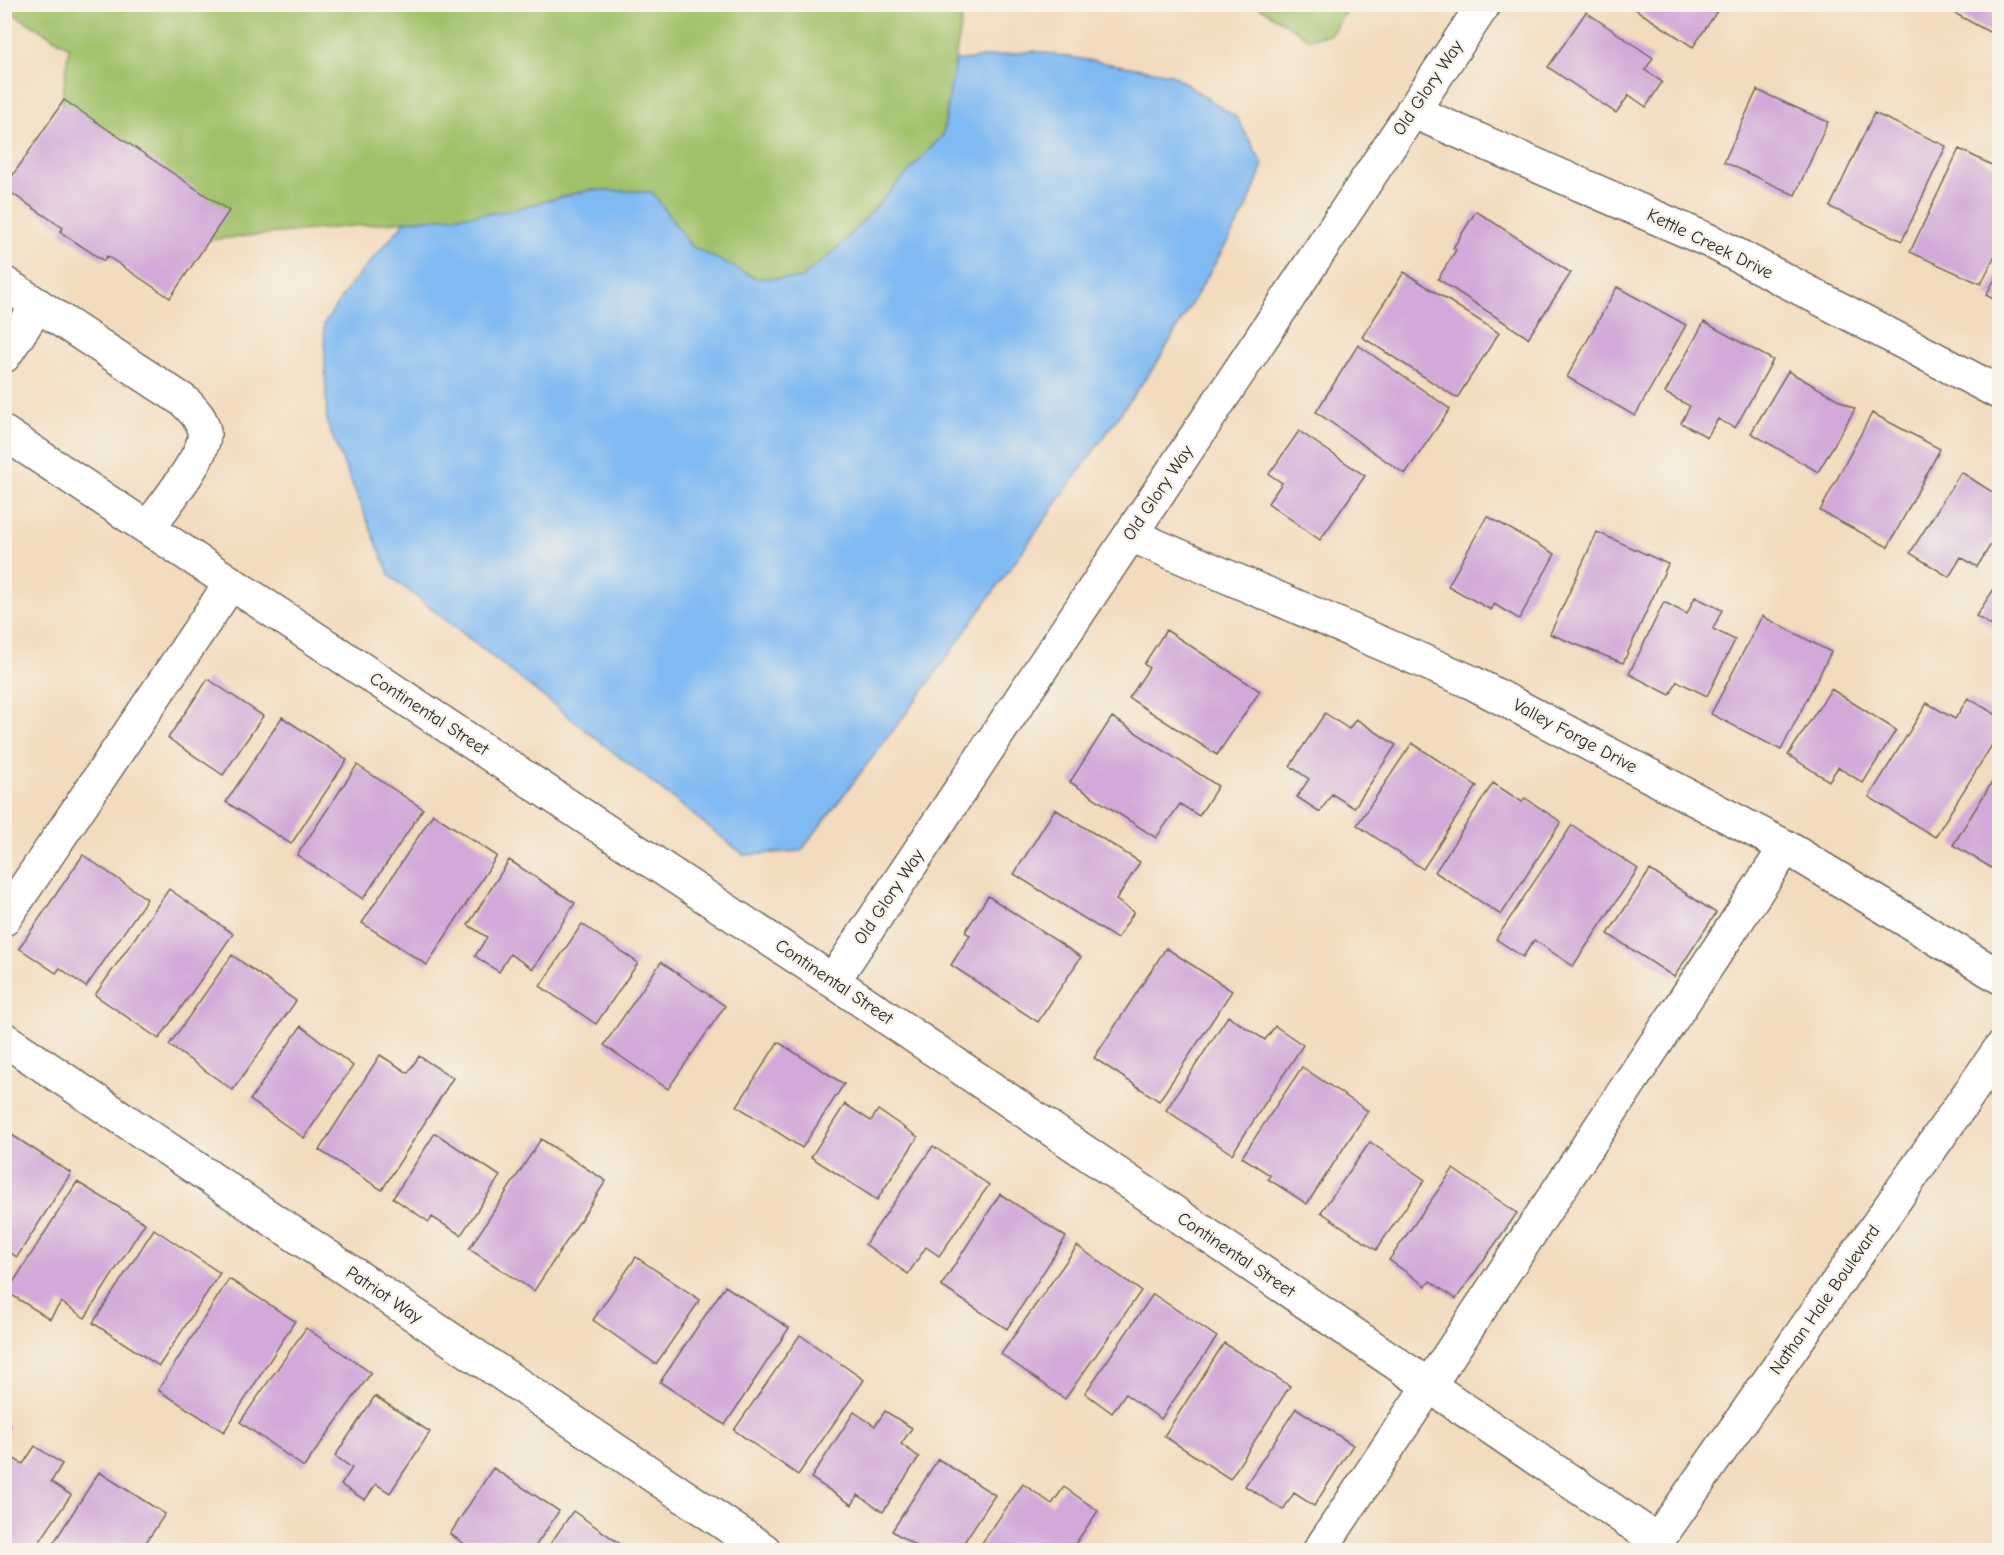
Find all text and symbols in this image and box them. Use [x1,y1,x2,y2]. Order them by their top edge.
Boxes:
street label: Old Glory Way [1388,36,1468,140]
street label: Kettle Creek Drive [1644,204,1776,284]
street label: Old Glory Way [1118,441,1198,545]
street label: Continental Street [366,668,493,761]
street label: Valley Forge Drive [1509,694,1641,778]
street label: Old Glory Way [849,845,929,949]
street label: Continental Street [771,935,898,1030]
street label: Continental Street [1173,1208,1300,1303]
street label: Nathan Hale Boulevard [1765,1221,1885,1379]
street label: Patriot Way [342,1262,427,1329]

